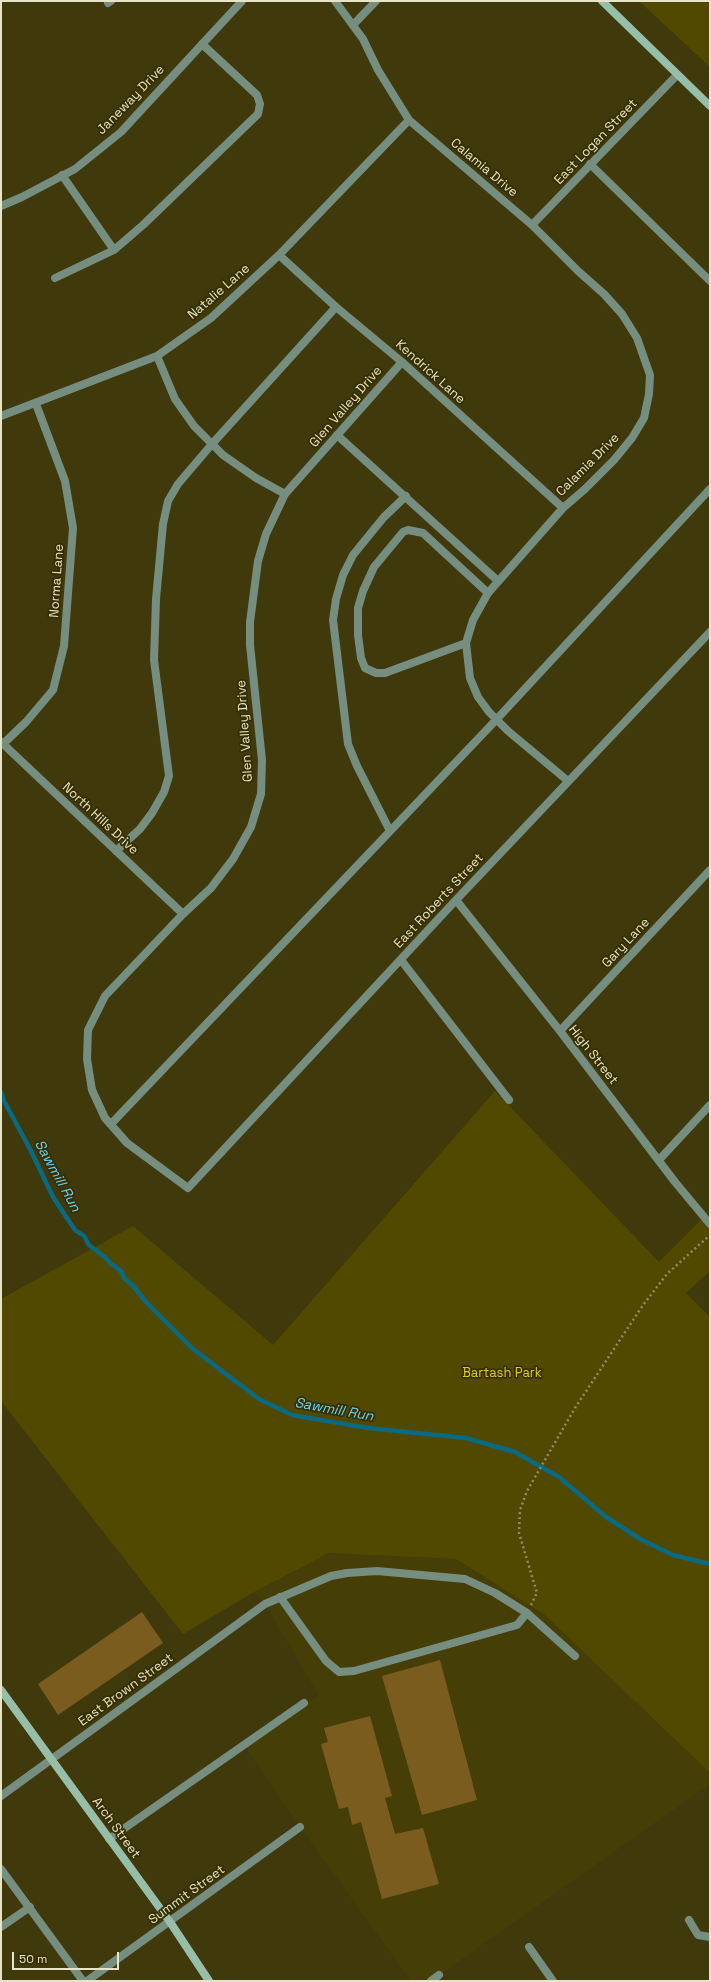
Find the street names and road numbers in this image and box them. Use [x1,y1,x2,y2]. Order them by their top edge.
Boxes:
street label: Janeway Drive [94,62,168,138]
street label: East Logan Street [551,96,641,188]
street label: Calamia Drive [447,135,521,201]
street label: Natalie Lane [185,261,253,323]
street label: Kendrick Lane [392,337,468,407]
street label: Glen Valley Drive [307,363,385,451]
street label: Calamia Drive [553,430,623,500]
street label: Norma Lane [47,544,67,618]
street label: Glen Valley Drive [234,679,256,783]
street label: North Hills Drive [59,780,141,858]
street label: East Roberts Street [391,850,487,952]
street label: Gary Lane [599,915,653,971]
street label: High Street [565,1022,621,1088]
street label: East Brown Street [76,1650,176,1730]
street label: Arch Street [89,1794,143,1862]
street label: Summit Street [146,1862,228,1928]

